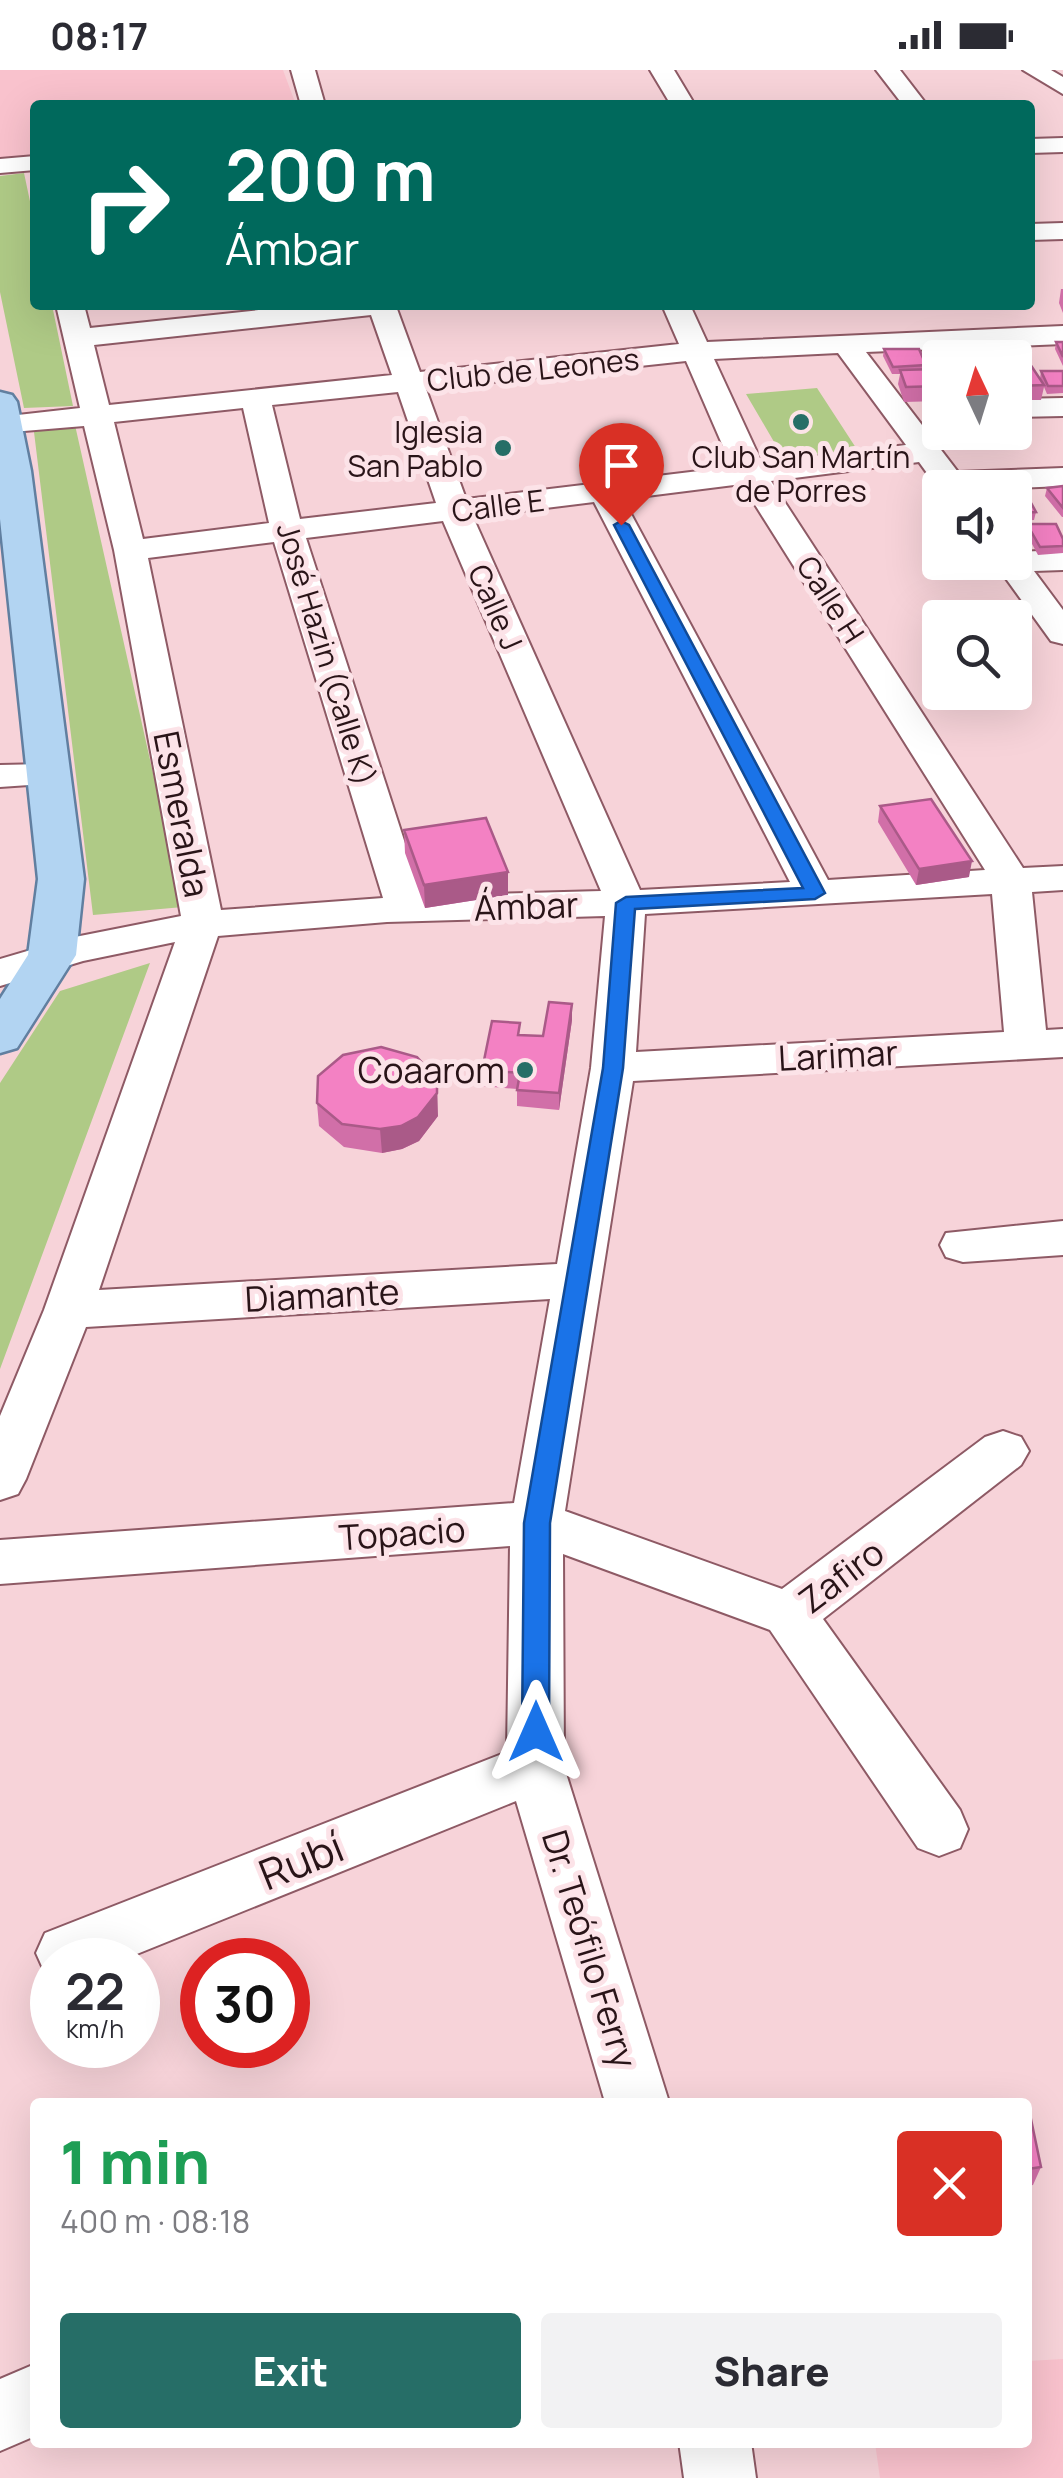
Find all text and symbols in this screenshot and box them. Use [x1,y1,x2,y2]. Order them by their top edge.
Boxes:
text: 08:17 [50,9,148,61]
text: 200 m [225,126,436,222]
icon: right [60,140,190,270]
text: Ámbar [225,217,360,279]
street label: Club de Leones [425,337,641,401]
north arrow [922,340,1032,450]
map controls [922,340,1032,710]
place label: Iglesia San Pablo [347,411,483,486]
marker: Club San Martín de Porres [790,411,812,433]
pin [579,423,664,526]
place label: Club San Martín de Porres [692,436,910,511]
marker: Iglesia San Pablo [492,437,514,459]
icon: arrive [594,438,649,493]
button: sound [922,470,1032,580]
street label: Calle E [449,479,547,531]
street label: José Hazin (Calle K) [268,518,386,790]
street label: Calle H [788,547,874,651]
street label: Calle J [459,558,533,656]
button: search [922,600,1032,710]
street label: Esmeralda [142,727,222,901]
street label: Ámbar [473,880,579,932]
street label: Larimar [777,1028,899,1082]
place label: Coaarom [358,1046,505,1094]
marker: Coaarom [514,1059,536,1081]
street label: Diamante [243,1267,401,1323]
street label: Topacio [337,1505,467,1561]
street label: Zafiro [789,1528,893,1624]
position arrow [484,1680,588,1784]
street label: Rubí [250,1817,352,1903]
street label: Dr. Teófilo Ferry [531,1824,649,2074]
speed limit sign: 30 [180,1938,310,2068]
text: 22 [65,1957,125,2025]
text: km/h [66,2011,124,2046]
text: 1 min [60,2120,210,2202]
button: close [897,2131,1002,2236]
text: 400 m · 08:18 [60,2199,250,2243]
button: Exit [60,2313,521,2428]
button: Share [541,2313,1002,2428]

